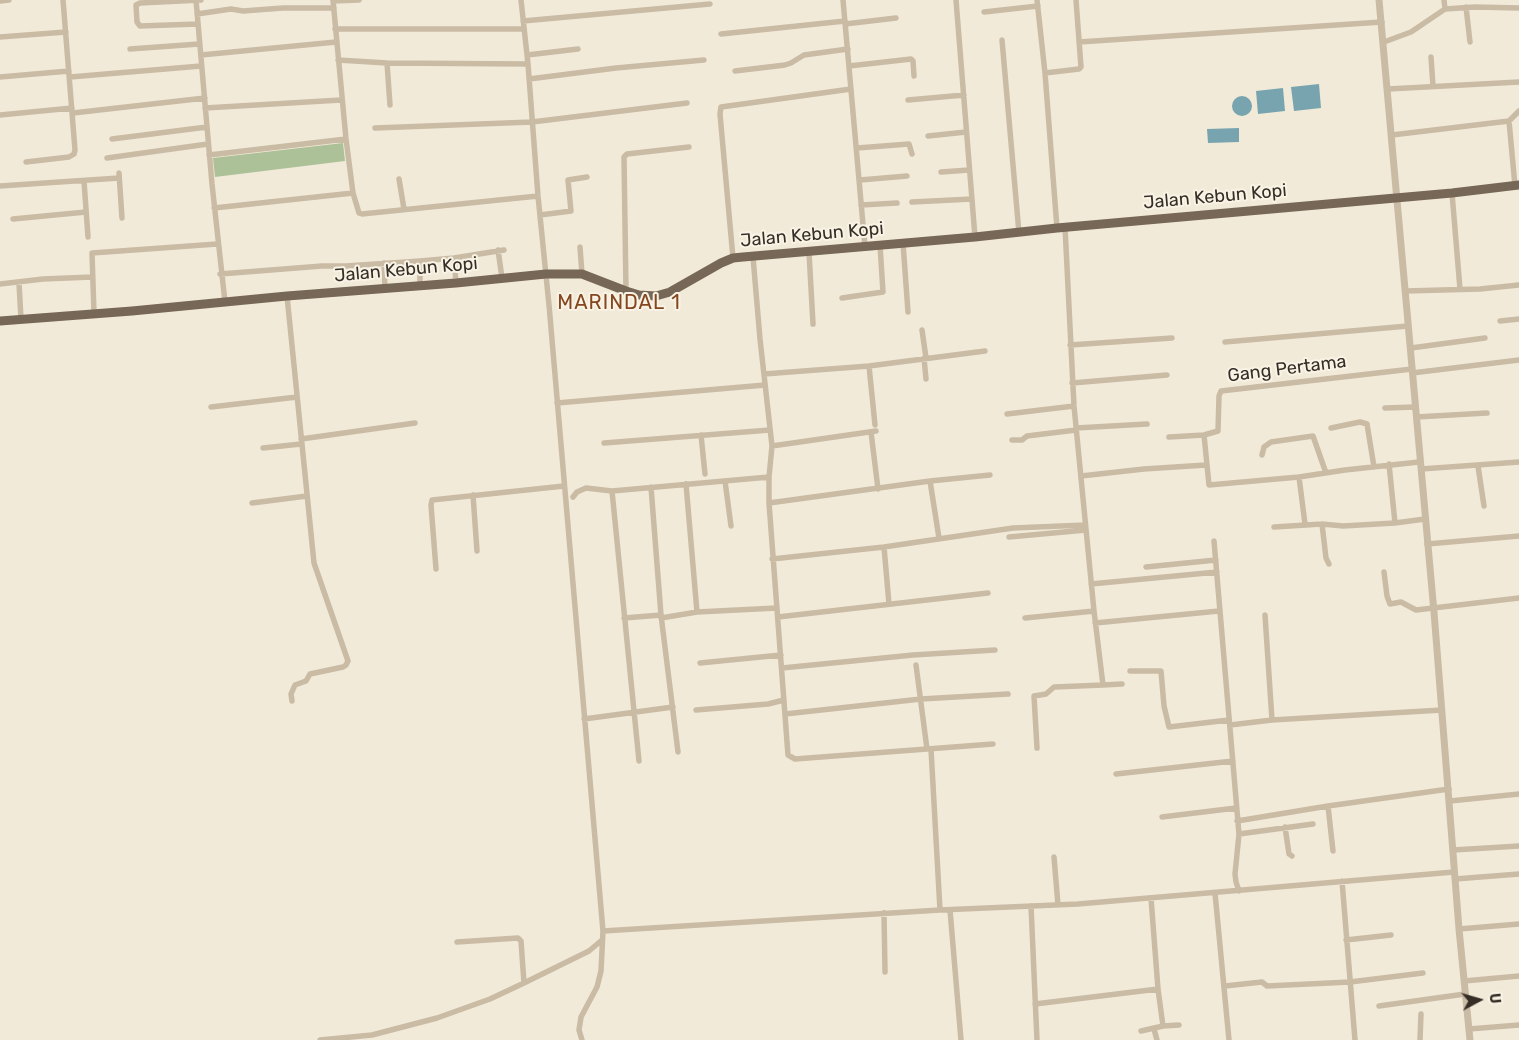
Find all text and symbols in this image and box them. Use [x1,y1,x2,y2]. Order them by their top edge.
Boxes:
street label: Jalan Kebun Kopi [1142,180,1288,214]
street label: Jalan Kebun Kopi [739,218,885,252]
street label: Jalan Kebun Kopi [333,253,479,287]
district label: MARINDAL 1 [556,291,682,315]
street label: Gang Pertama [1226,351,1348,387]
north arrow [1454,975,1504,1025]
text: U [1485,992,1503,1004]

